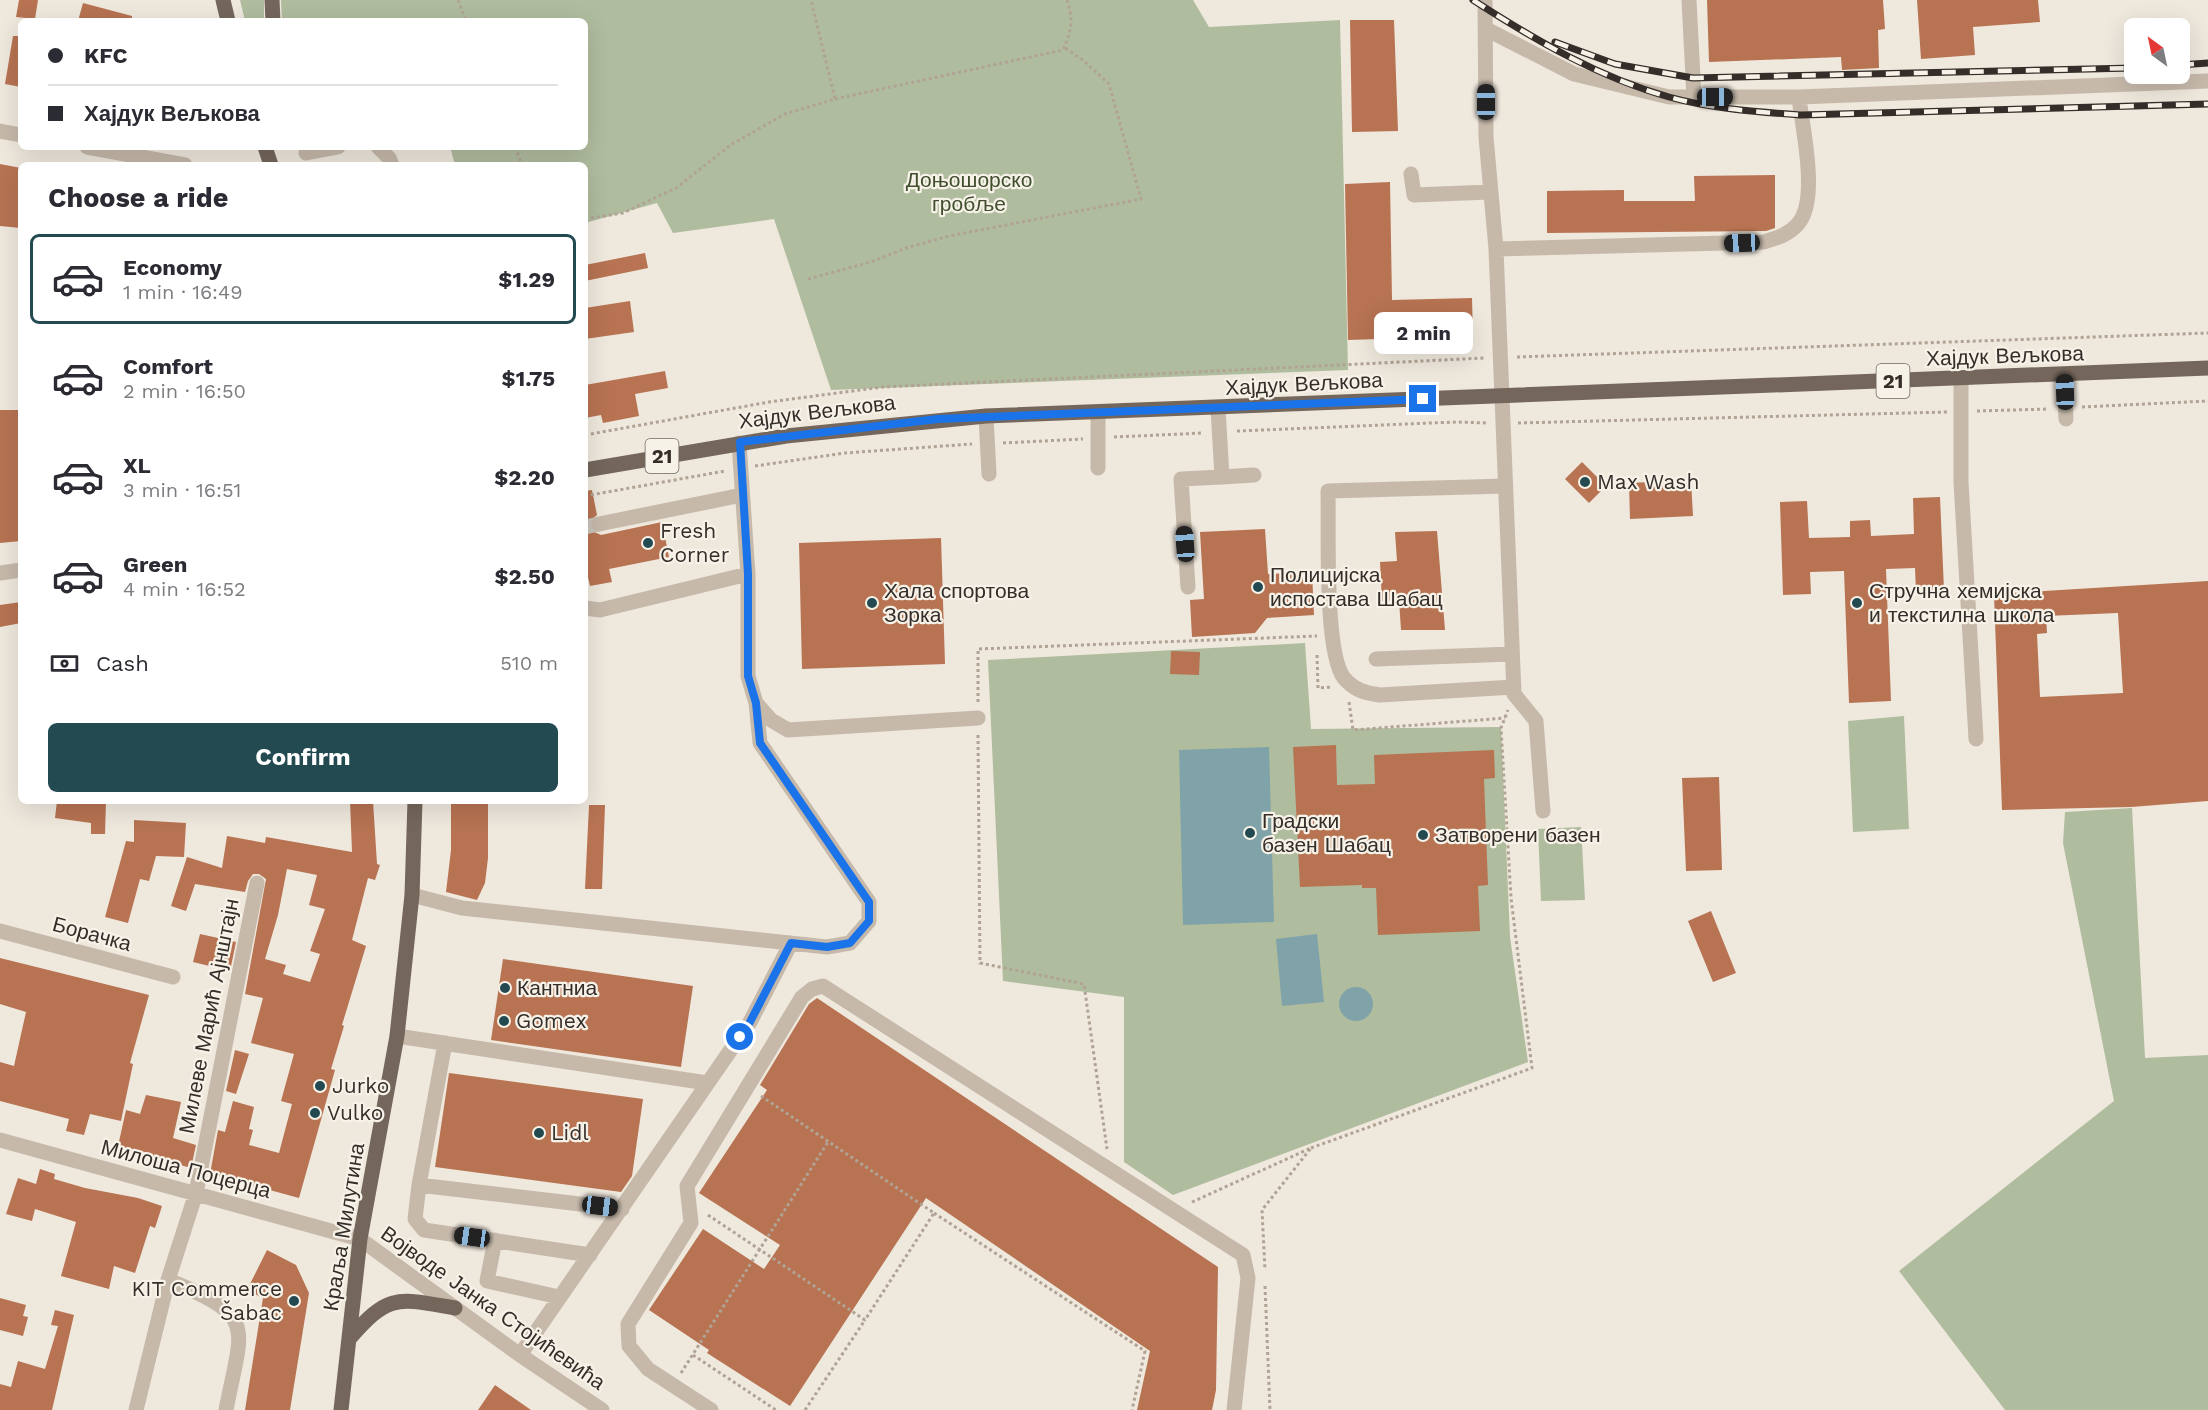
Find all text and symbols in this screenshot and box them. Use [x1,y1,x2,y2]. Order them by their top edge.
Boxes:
north arrow [2124,18,2190,84]
map controls [2124,18,2190,84]
text: KFC [84,43,128,68]
car [1477,84,1495,120]
car [1697,88,1733,106]
text: Хајдук Вељкова [84,101,260,126]
park label: Доњошорско гробље [906,167,1032,216]
text: Choose a ride [48,182,228,214]
car [1724,233,1760,253]
icon: car [51,252,105,306]
text: Economy [123,255,222,280]
text: $1.29 [498,267,555,292]
text: 1 min · 16:49 [123,280,243,304]
callout: 2 min [1374,312,1472,354]
text: 2 min [1396,321,1451,345]
street label: Хајдук Вељкова [1926,340,2085,371]
icon: car [51,351,105,405]
text: Comfort [123,354,213,379]
road number: 21 [1876,364,1910,398]
text: $1.75 [502,366,555,391]
street label: Хајдук Вељкова [1224,367,1384,400]
car [2055,374,2075,410]
text: 2 min · 16:50 [123,379,246,403]
route end [1409,385,1436,412]
street label: Хајдук Вељкова [737,389,897,434]
road number: 21 [646,439,678,473]
icon: car [51,450,105,504]
text: XL [123,453,151,478]
text: $2.20 [494,465,555,490]
place label: Max Wash [1597,469,1699,494]
marker: Max Wash [1578,475,1592,489]
text: 3 min · 16:51 [123,478,241,502]
place label: Fresh Corner [660,518,730,567]
car [1175,525,1195,563]
marker: Fresh Corner [641,536,655,550]
icon: car [51,549,105,603]
text: Green [123,552,187,577]
place label: Полицијска испостава Шабац [1270,562,1443,611]
text: $2.50 [494,564,555,589]
text: 4 min · 16:52 [123,577,246,601]
place label: Хала спортова Зорка [884,578,1030,627]
place label: Стручна хемијска и текстилна школа [1869,578,2055,627]
marker: Полицијска испостава Шабац [1251,580,1265,594]
marker: Хала спортова Зорка [865,596,879,610]
marker: Стручна хемијска и текстилна школа [1850,596,1864,610]
icon: cash [48,647,81,680]
text: Cash [96,651,149,676]
text: 510 m [500,651,558,675]
button: Confirm [48,723,558,792]
place label: Градски базен Шабац [1262,808,1391,857]
place label: Затворени базен [1435,822,1601,847]
marker: Градски базен Шабац [1243,826,1257,840]
marker: Затворени базен [1416,828,1430,842]
street label: Милеве Марић Ајнштајн [173,896,244,1136]
street label: Борачка [50,911,135,956]
place label: Кантниа [517,975,597,1000]
marker: Кантниа [498,981,512,995]
place label: Gomex [516,1008,587,1033]
marker: Gomex [497,1014,511,1028]
route start [726,1023,753,1050]
place label: Jurko [332,1073,389,1098]
marker: Jurko [313,1079,327,1093]
place label: Vulko [327,1100,383,1125]
marker: Vulko [308,1106,322,1120]
place label: Lidl [551,1120,589,1145]
marker: Lidl [532,1126,546,1140]
street label: Милоша Поцерца [99,1134,274,1203]
street label: Краља Милутина [318,1141,369,1313]
car [581,1195,619,1217]
street label: Војводе Јанка Стојићевића [376,1220,611,1395]
car [453,1226,491,1248]
place label: KIT Commerce Šabac [131,1276,282,1325]
marker: KIT Commerce Šabac [287,1294,301,1308]

